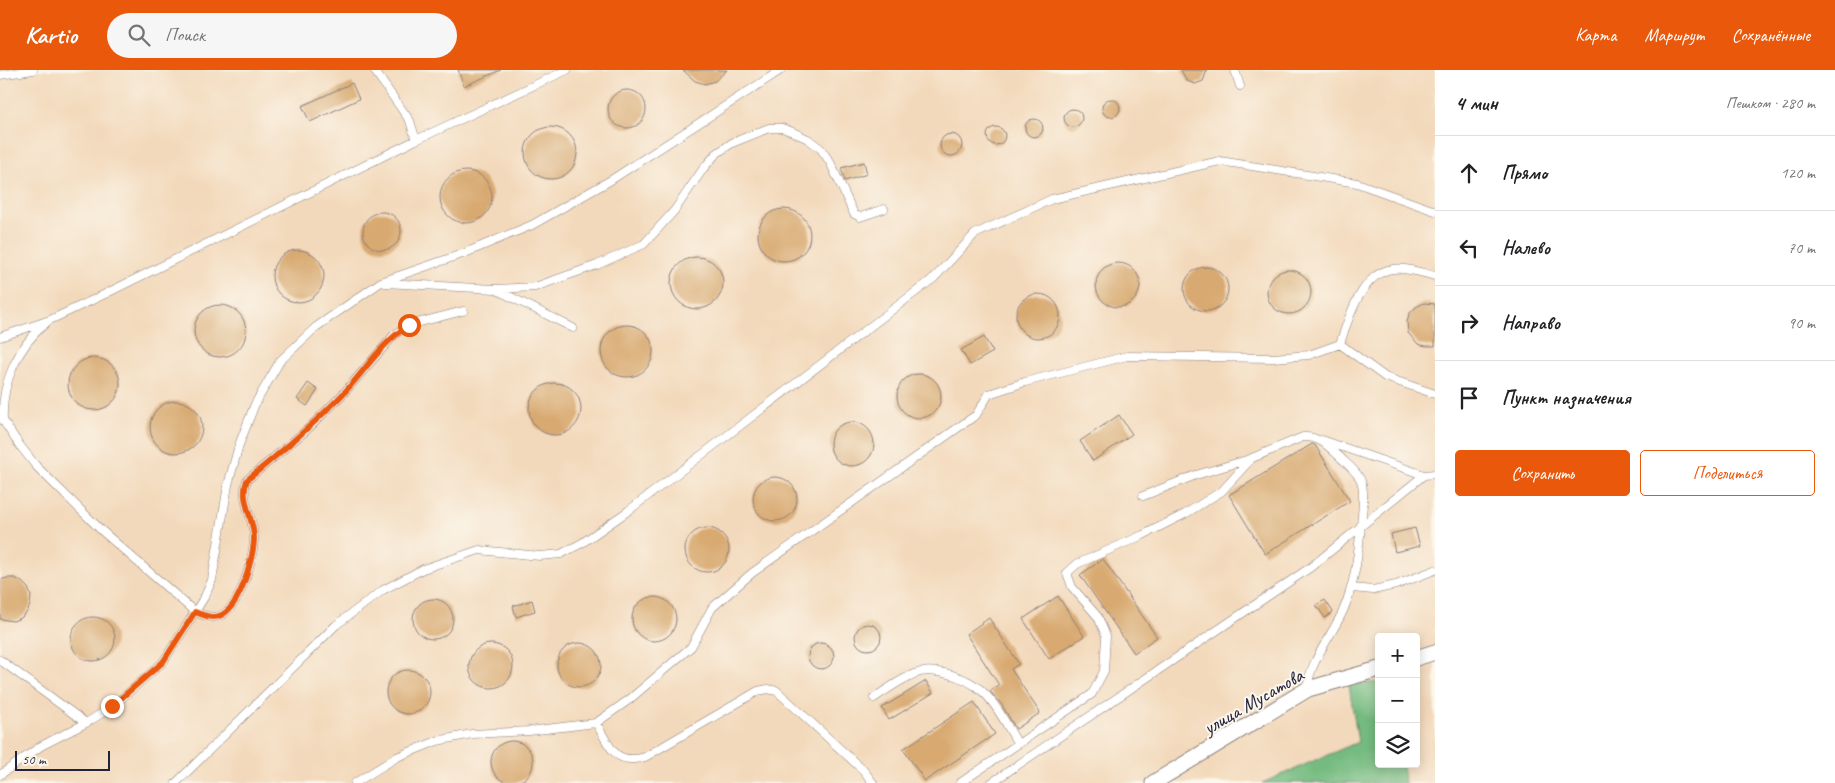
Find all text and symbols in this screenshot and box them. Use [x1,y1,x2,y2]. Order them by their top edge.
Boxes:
search box [107,13,457,58]
text: Kartio [25,20,77,50]
icon: search [125,21,153,49]
text: Поиск [165,23,205,47]
text: Карта [1575,24,1616,46]
text: Маршрут [1644,24,1704,46]
text: Сохранённые [1732,24,1810,46]
text: 4 мин [1455,90,1498,116]
text: Пешком · 280 m [1726,93,1815,113]
icon: ahead [1455,159,1483,187]
text: Прямо [1502,161,1547,185]
text: 120 m [1781,163,1815,183]
icon: left [1455,234,1483,262]
text: Налево [1502,236,1550,260]
text: 70 m [1788,238,1815,258]
icon: right [1455,309,1483,337]
text: Направо [1502,311,1560,335]
text: 90 m [1788,313,1815,333]
route start [398,314,421,337]
icon: arrive [1455,384,1483,412]
text: Пункт назначения [1502,386,1631,410]
button: Сохранить [1455,450,1630,496]
button: Поделиться [1640,450,1815,496]
map controls [1375,633,1420,768]
button: + [1375,633,1420,678]
street label: улица Мусатова [1198,662,1309,741]
button: − [1375,678,1420,723]
route end [101,695,124,718]
button: layers [1375,723,1420,768]
scale bar [15,748,110,771]
text: 50 m [22,751,46,768]

